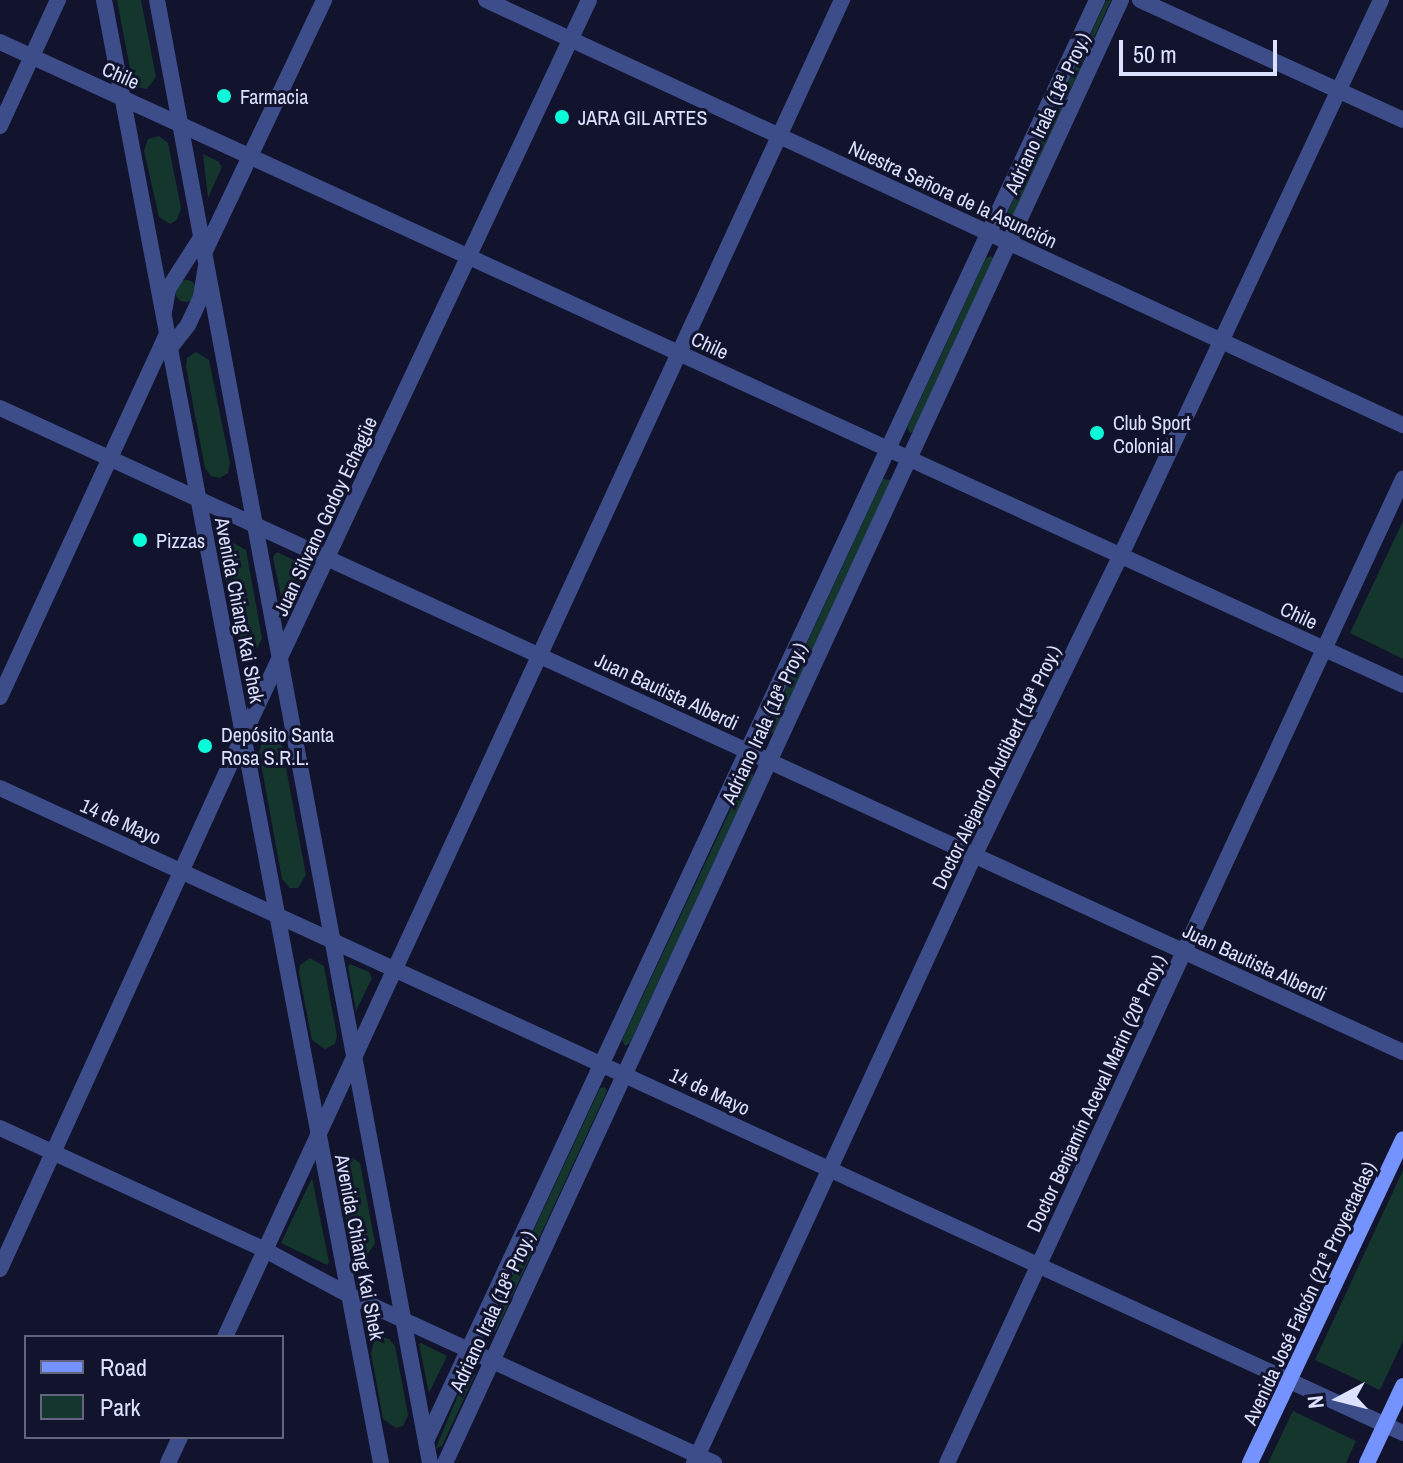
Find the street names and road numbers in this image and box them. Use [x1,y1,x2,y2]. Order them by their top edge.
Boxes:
street label: Adriano Irala (18ª Proy.) [999,28,1095,198]
street label: Chile [99,56,143,94]
street label: Nuestra Señora de la Asunción [845,135,1061,253]
street label: Chile [688,326,732,364]
street label: Juan Silvano Godoy Echagüe [268,413,382,619]
street label: Avenida Chiang Kai Shek [210,515,270,705]
street label: Chile [1277,596,1321,634]
street label: Adriano Irala (18ª Proy.) [716,638,812,808]
street label: Doctor Alejandro Audibert (19ª Proy.) [926,640,1066,894]
street label: Juan Bautista Alberdi [591,647,743,735]
street label: 14 de Mayo [77,793,165,849]
street label: Juan Bautista Alberdi [1179,918,1331,1006]
street label: Doctor Benjamín Aceval Marin (20ª Proy.) [1021,950,1171,1236]
street label: 14 de Mayo [666,1062,754,1120]
street label: Avenida Chiang Kai Shek [330,1152,390,1342]
street label: Avenida José Falcón (21ª Proyectadas) [1237,1158,1381,1428]
street label: Adriano Irala (18ª Proy.) [444,1226,540,1396]

